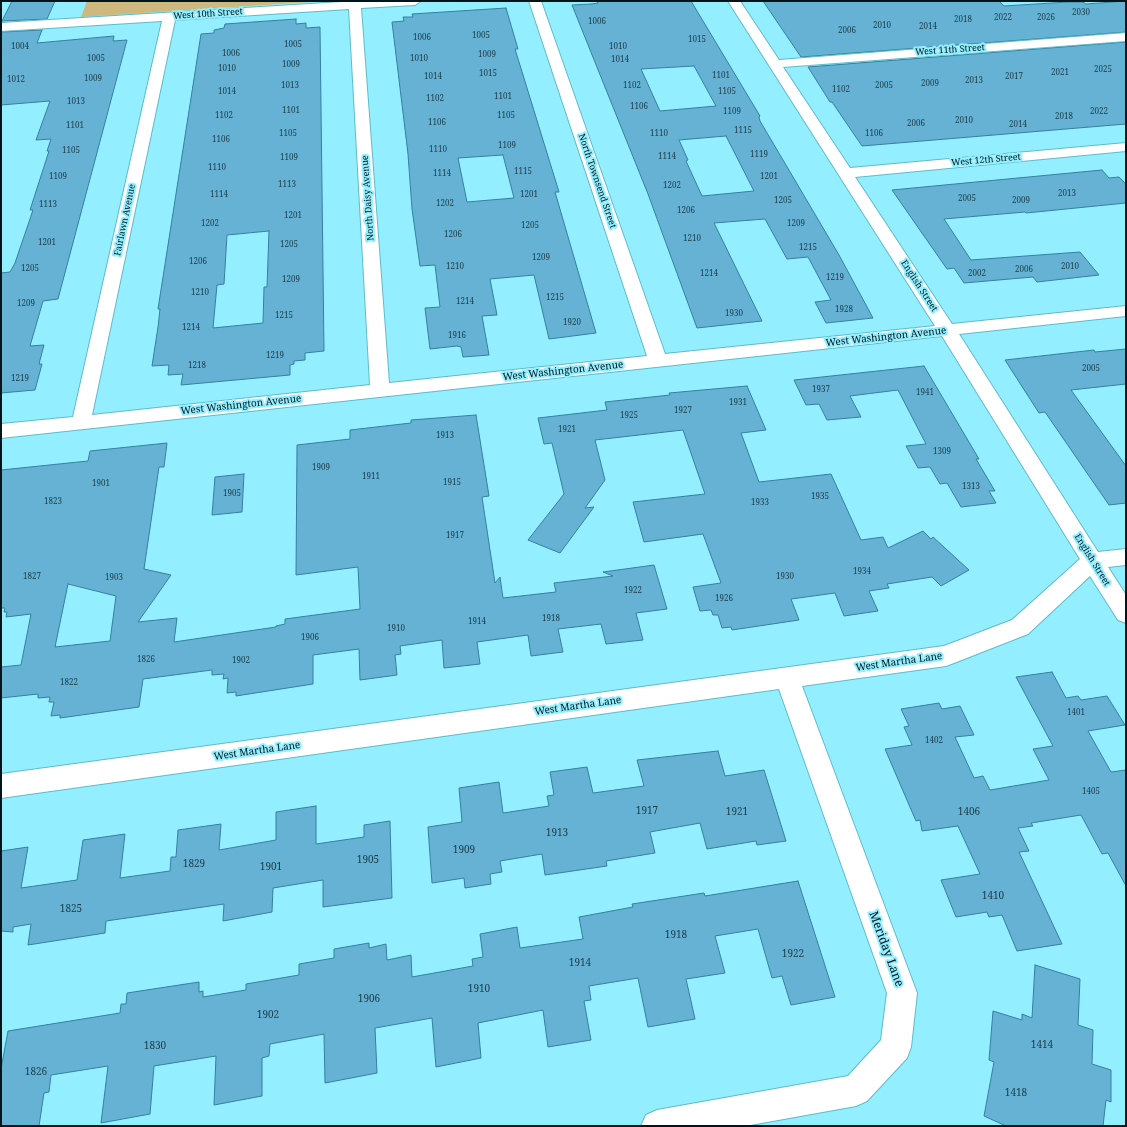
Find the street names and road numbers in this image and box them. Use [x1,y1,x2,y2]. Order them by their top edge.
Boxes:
street label: West 10th Street [173,6,243,22]
street label: West 11th Street [915,42,985,58]
street label: North Townsend Street [576,132,618,230]
street label: West 12th Street [951,152,1021,168]
street label: North Daisy Avenue [360,155,376,241]
street label: Fairlawn Avenue [112,183,138,257]
street label: English Street [898,258,940,314]
street label: West Washington Avenue [825,325,947,349]
street label: West Washington Avenue [502,359,624,383]
street label: West Washington Avenue [180,393,302,417]
street label: English Street [1072,532,1112,588]
street label: West Martha Lane [855,650,943,674]
street label: West Martha Lane [534,694,622,718]
street label: West Martha Lane [213,739,301,763]
street label: Meriday Lane [866,909,906,989]

